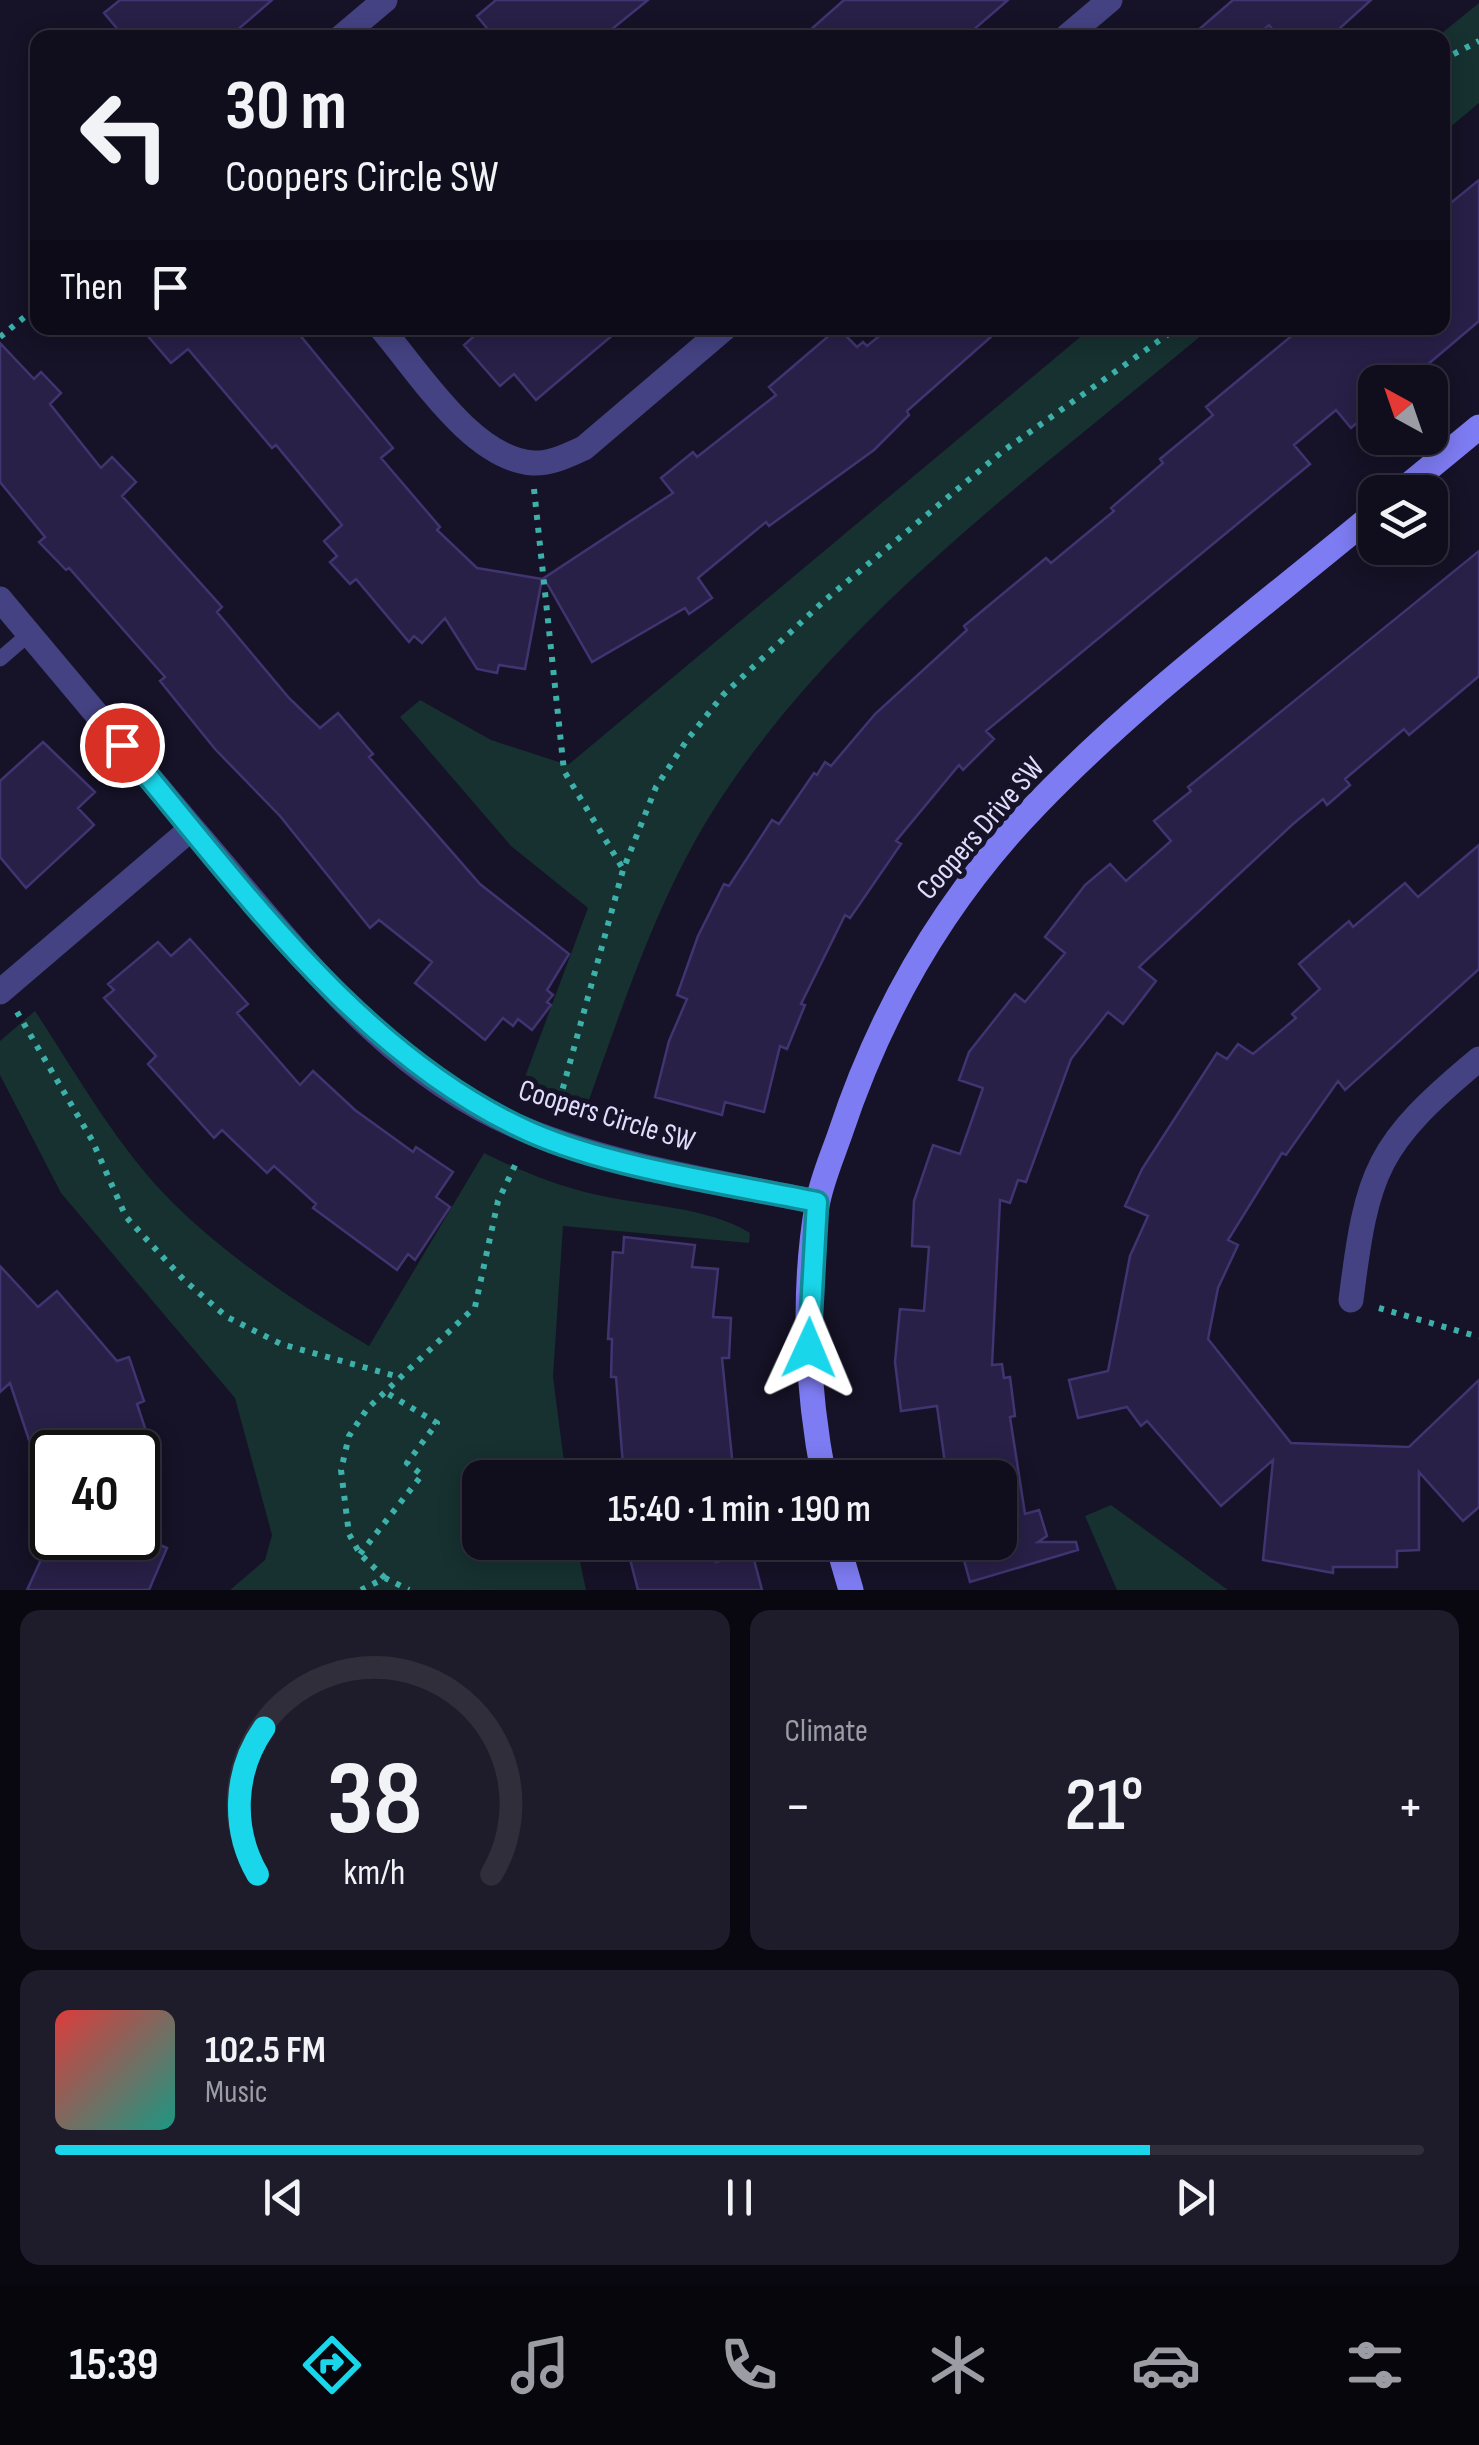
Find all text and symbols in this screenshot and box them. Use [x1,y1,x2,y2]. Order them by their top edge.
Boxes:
text: 30 m [225,65,347,149]
icon: left [60,70,190,200]
text: Coopers Circle SW [225,150,499,205]
icon: arrive [143,260,198,315]
text: Then [60,265,123,310]
north arrow [1358,365,1448,455]
map controls [1358,365,1448,565]
button: layers [1358,475,1448,565]
pin [80,703,165,788]
icon: arrive [95,718,150,773]
street label: Coopers Drive SW [909,750,1053,907]
street label: Coopers Circle SW [514,1072,700,1160]
position arrow [757,1296,861,1400]
speed limit sign: 40 [30,1430,160,1560]
text: 15:40 · 1 min · 190 m [608,1487,871,1532]
text: Climate [785,1712,868,1751]
text: 38 [327,1738,423,1863]
text: 21° [1065,1761,1144,1852]
text: − [785,1774,811,1841]
text: + [1397,1774,1424,1841]
text: km/h [344,1852,406,1895]
text: 102.5 FM [205,2028,326,2073]
text: Music [205,2073,268,2112]
icon: previous [256,2170,311,2225]
icon: pause [712,2170,767,2225]
icon: next [1168,2170,1223,2225]
icon: directions [297,2330,367,2400]
icon: music [505,2330,575,2400]
icon: phone [714,2330,784,2400]
icon: climate [923,2330,993,2400]
icon: car [1131,2330,1201,2400]
icon: filters [1340,2330,1410,2400]
text: 15:39 [69,2338,158,2393]

